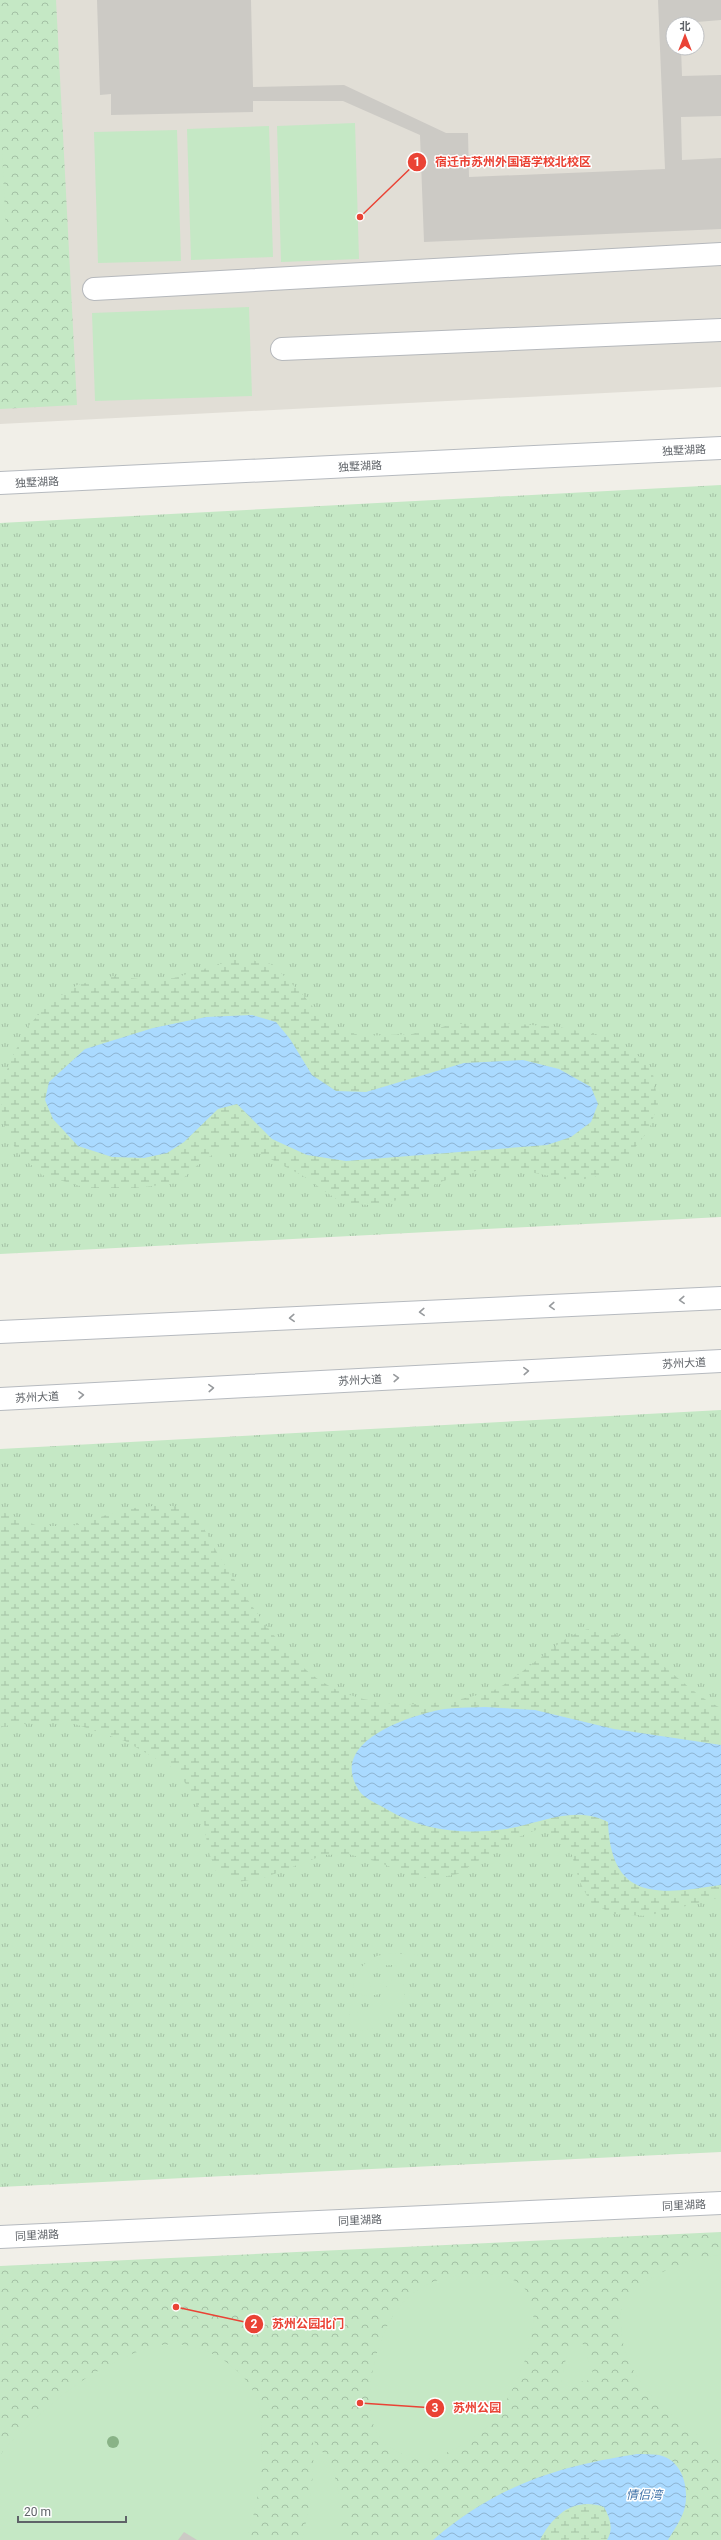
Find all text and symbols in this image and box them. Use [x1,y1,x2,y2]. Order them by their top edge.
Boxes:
north arrow [665,16,705,56]
text: 北 [680,20,691,33]
callout: 宿迁市苏州外国语学校北校区 [407,150,599,174]
text: 1 [414,155,420,169]
text: 宿迁市苏州外国语学校北校区 [435,155,591,169]
street label: 独墅湖路 [662,443,706,458]
street label: 独墅湖路 [338,459,382,474]
street label: 独墅湖路 [15,475,59,490]
one-way arrow [679,1296,685,1305]
one-way arrow [549,1302,555,1311]
one-way arrow [419,1308,425,1317]
one-way arrow [289,1314,295,1323]
street label: 苏州大道 [662,1356,706,1371]
one-way arrow [523,1367,529,1375]
street label: 苏州大道 [338,1373,382,1388]
one-way arrow [393,1374,399,1382]
one-way arrow [208,1384,214,1392]
street label: 苏州大道 [15,1390,59,1405]
one-way arrow [78,1391,84,1399]
street label: 同里湖路 [662,2198,706,2213]
street label: 同里湖路 [338,2213,382,2228]
street label: 同里湖路 [15,2228,59,2243]
callout: 苏州公园北门 [244,2312,352,2336]
text: 2 [251,2317,258,2331]
text: 苏州公园北门 [272,2317,344,2331]
callout: 苏州公园 [425,2396,509,2420]
text: 3 [432,2401,439,2415]
text: 苏州公园 [453,2401,501,2415]
water label: 情侣湾 [626,2488,664,2502]
scale bar [18,2498,126,2524]
text: 20 m [24,2505,51,2519]

